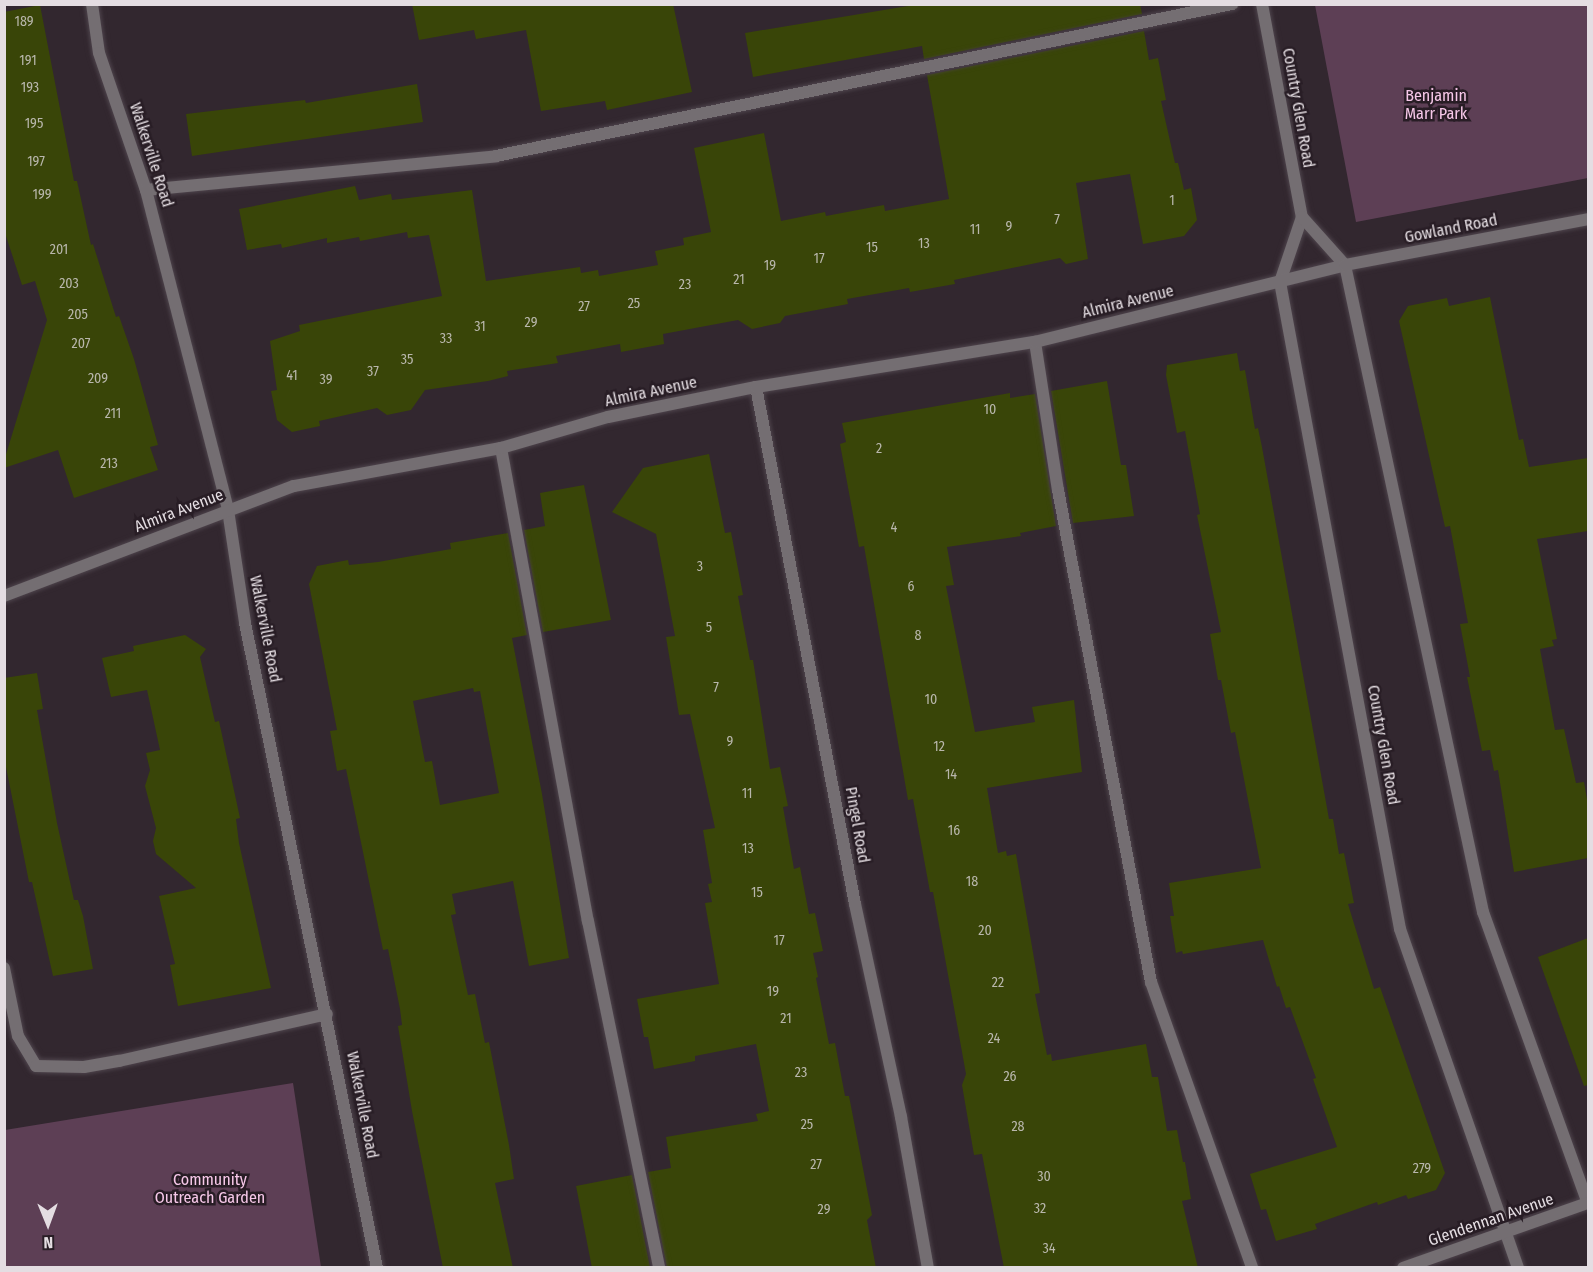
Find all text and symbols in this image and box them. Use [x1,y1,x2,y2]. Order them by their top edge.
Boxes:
house number: 189 [14,14,34,30]
street label: Country Glen Road [1278,47,1318,169]
house number: 191 [19,53,37,69]
house number: 193 [21,80,39,96]
park label: Benjamin Marr Park [1405,86,1467,124]
street label: Walkerville Road [125,100,177,210]
house number: 195 [25,116,43,132]
house number: 197 [27,154,45,170]
house number: 199 [32,187,52,203]
house number: 1 [1169,193,1175,209]
street label: Gowland Road [1403,211,1499,247]
house number: 7 [1054,212,1060,228]
house number: 9 [1006,219,1012,235]
house number: 11 [970,222,980,238]
house number: 13 [918,236,930,252]
house number: 15 [866,240,878,256]
house number: 201 [50,242,68,258]
house number: 17 [813,251,825,267]
house number: 19 [764,258,776,274]
house number: 21 [733,272,745,288]
house number: 203 [59,276,79,292]
house number: 23 [679,277,691,293]
street label: Almira Avenue [1080,281,1176,323]
house number: 25 [628,296,640,312]
house number: 27 [578,299,590,315]
house number: 205 [68,307,88,323]
house number: 29 [525,315,537,331]
house number: 31 [474,319,486,335]
house number: 33 [440,331,452,347]
house number: 207 [72,336,90,352]
house number: 35 [401,352,413,368]
house number: 37 [367,364,379,380]
house number: 41 [286,368,298,384]
house number: 209 [88,371,108,387]
house number: 39 [320,372,332,388]
street label: Almira Avenue [603,373,699,411]
house number: 10 [984,402,996,418]
house number: 211 [105,406,121,422]
house number: 2 [876,441,882,457]
house number: 213 [100,456,118,472]
street label: Almira Avenue [132,485,226,537]
house number: 4 [891,520,897,536]
house number: 3 [697,559,703,575]
street label: Walkerville Road [245,574,285,684]
house number: 6 [908,579,914,595]
house number: 5 [706,620,712,636]
house number: 8 [915,628,921,644]
house number: 7 [713,680,719,696]
street label: Country Glen Road [1363,684,1403,806]
house number: 10 [925,692,937,708]
house number: 9 [727,734,733,750]
house number: 12 [933,739,945,755]
house number: 14 [945,767,957,783]
street label: Pingel Road [841,785,873,865]
house number: 11 [742,786,752,802]
house number: 16 [948,823,960,839]
house number: 13 [742,841,754,857]
house number: 18 [966,874,978,890]
house number: 15 [751,885,763,901]
house number: 20 [978,923,992,939]
house number: 17 [773,933,785,949]
house number: 22 [992,975,1004,991]
house number: 19 [767,984,779,1000]
house number: 21 [780,1011,792,1027]
house number: 24 [988,1031,1000,1047]
street label: Walkerville Road [342,1050,382,1160]
house number: 23 [795,1065,807,1081]
house number: 26 [1003,1069,1017,1085]
house number: 25 [801,1117,813,1133]
house number: 28 [1011,1119,1025,1135]
house number: 27 [810,1157,822,1173]
house number: 279 [1413,1161,1431,1177]
house number: 30 [1037,1169,1051,1185]
park label: Community Outreach Garden [155,1170,265,1208]
street label: Glendennan Avenue [1426,1190,1556,1250]
north arrow [18,1194,78,1254]
house number: 32 [1034,1201,1046,1217]
house number: 29 [818,1202,830,1218]
text: N [43,1233,53,1252]
house number: 34 [1042,1241,1056,1257]

